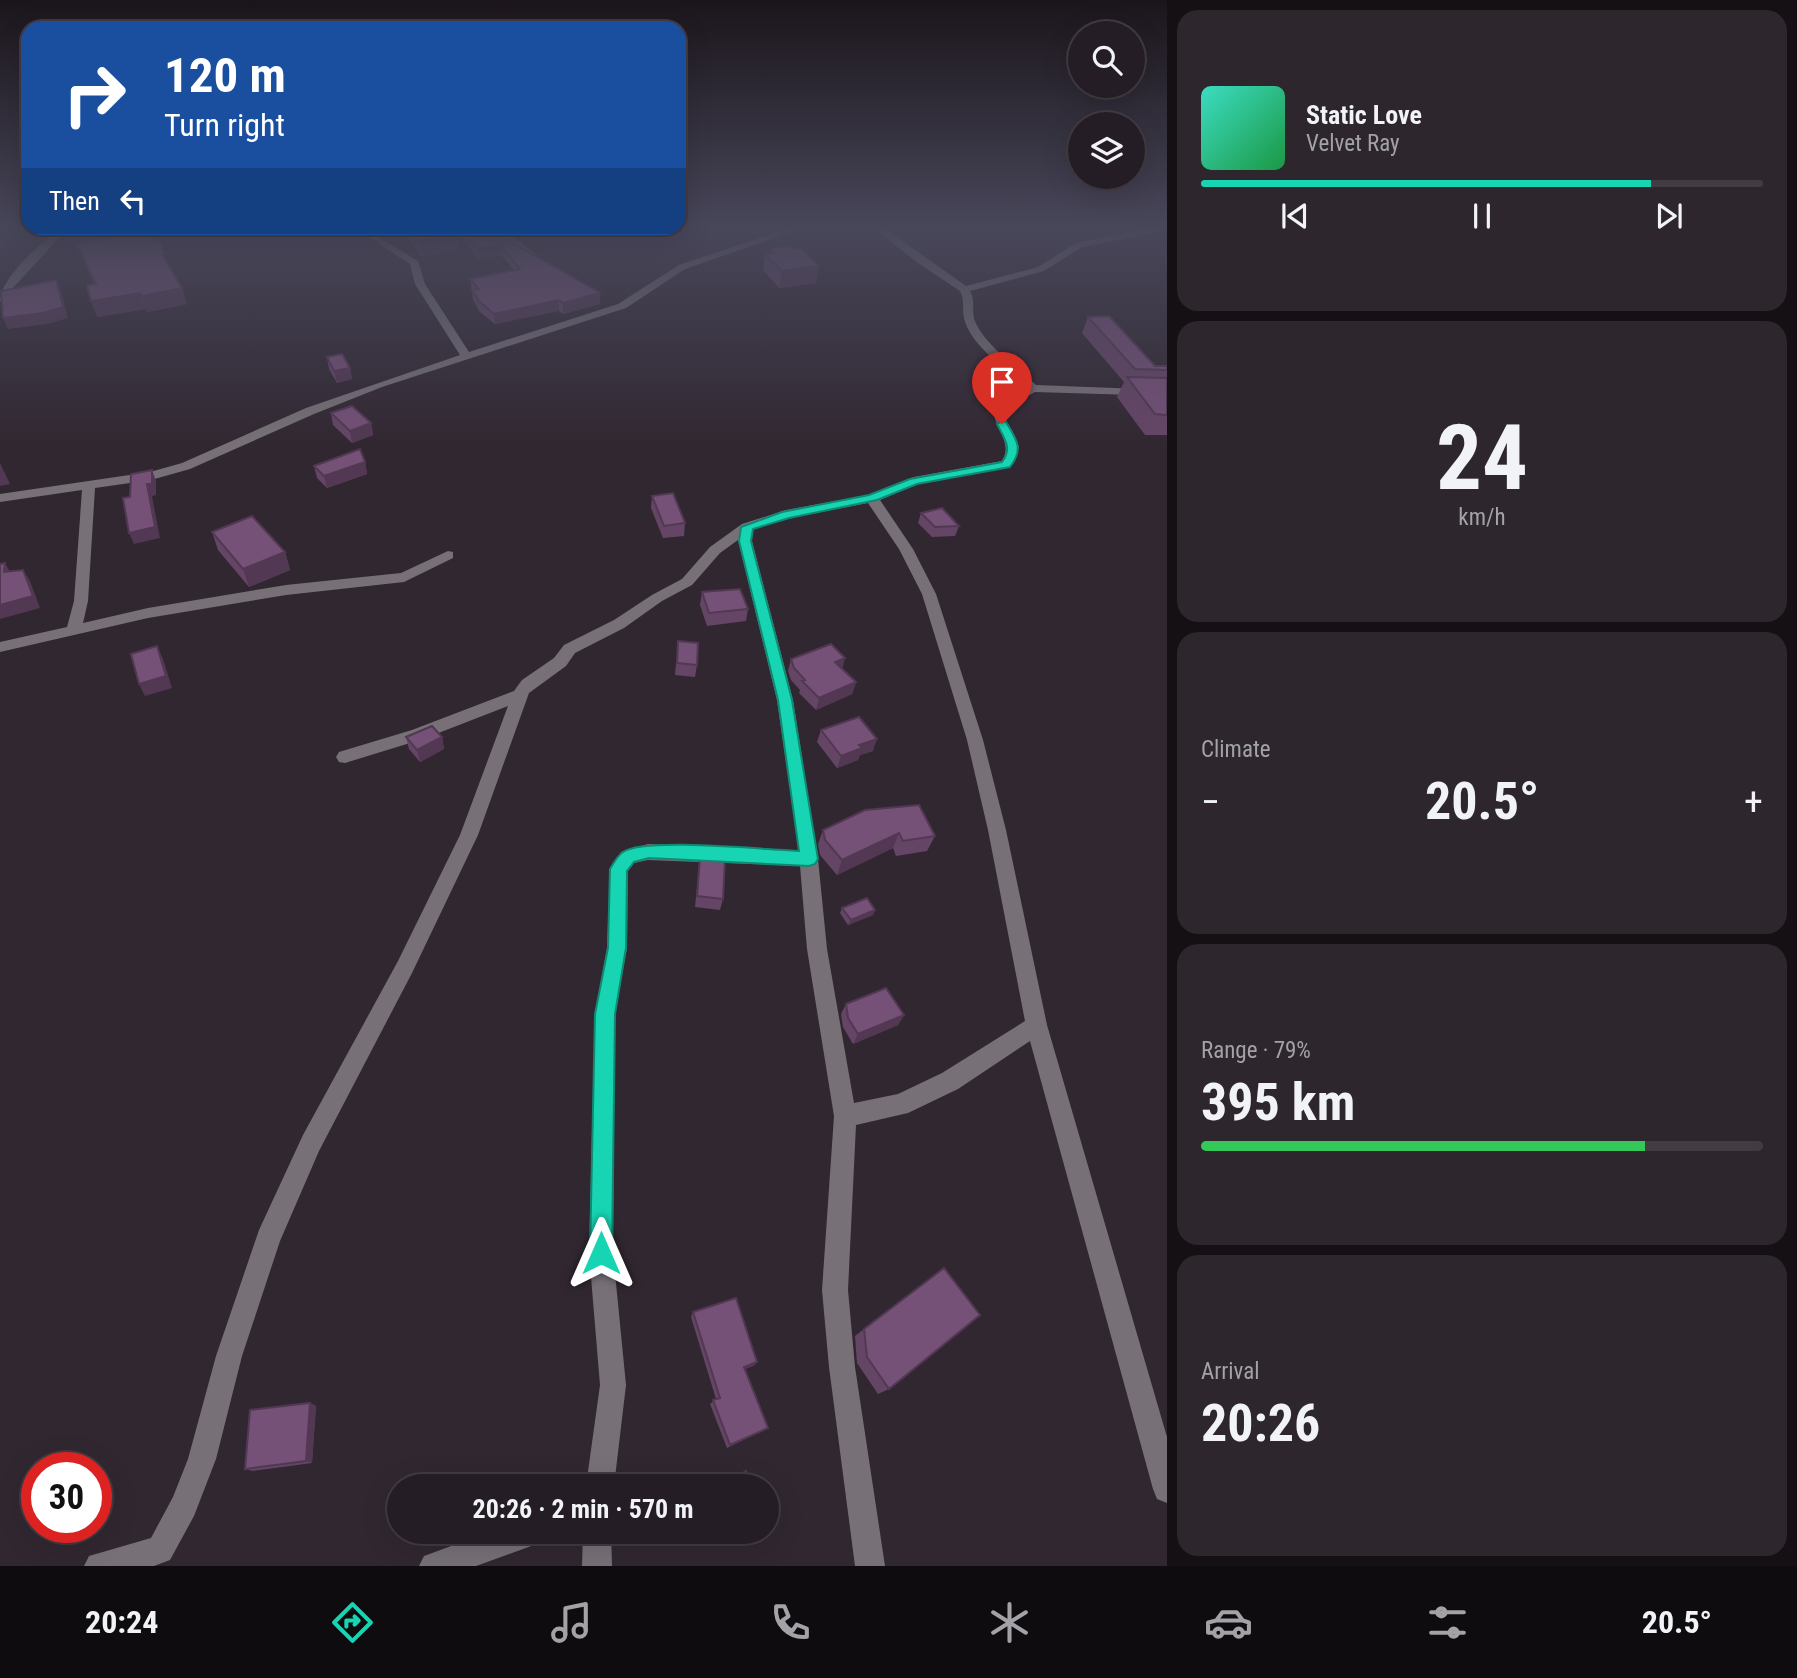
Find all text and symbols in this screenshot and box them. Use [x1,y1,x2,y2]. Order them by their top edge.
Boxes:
map controls [1068,21,1145,189]
button: search [1068,21,1145,98]
text: 120 m [164,47,286,104]
icon: right [49,49,140,140]
text: Static Love [1306,100,1422,130]
text: Turn right [164,106,285,144]
button: layers [1068,112,1145,189]
text: Velvet Ray [1306,130,1400,157]
icon: left [114,182,152,220]
text: Then [49,186,100,216]
icon: previous [1276,197,1314,235]
icon: pause [1463,197,1501,235]
icon: next [1650,197,1688,235]
pin [972,352,1032,424]
icon: arrive [983,363,1021,401]
text: 24 [1436,405,1528,511]
text: km/h [1458,504,1506,531]
text: Climate [1201,736,1271,763]
text: 20.5° [1425,771,1539,832]
text: − [1201,780,1220,824]
text: + [1744,780,1763,824]
text: Range · 79% [1201,1037,1311,1064]
text: 395 km [1201,1072,1355,1133]
position arrow [564,1216,638,1290]
text: Arrival [1201,1358,1260,1385]
text: 20:26 [1201,1393,1320,1454]
speed limit sign: 30 [21,1452,112,1543]
text: 20:26 · 2 min · 570 m [473,1494,693,1524]
icon: directions [328,1598,377,1647]
icon: music [547,1598,596,1647]
icon: phone [766,1598,815,1647]
icon: climate [985,1598,1034,1647]
icon: car [1204,1598,1253,1647]
icon: filters [1423,1598,1472,1647]
text: 20:24 [85,1603,158,1641]
text: 20.5° [1642,1603,1712,1641]

